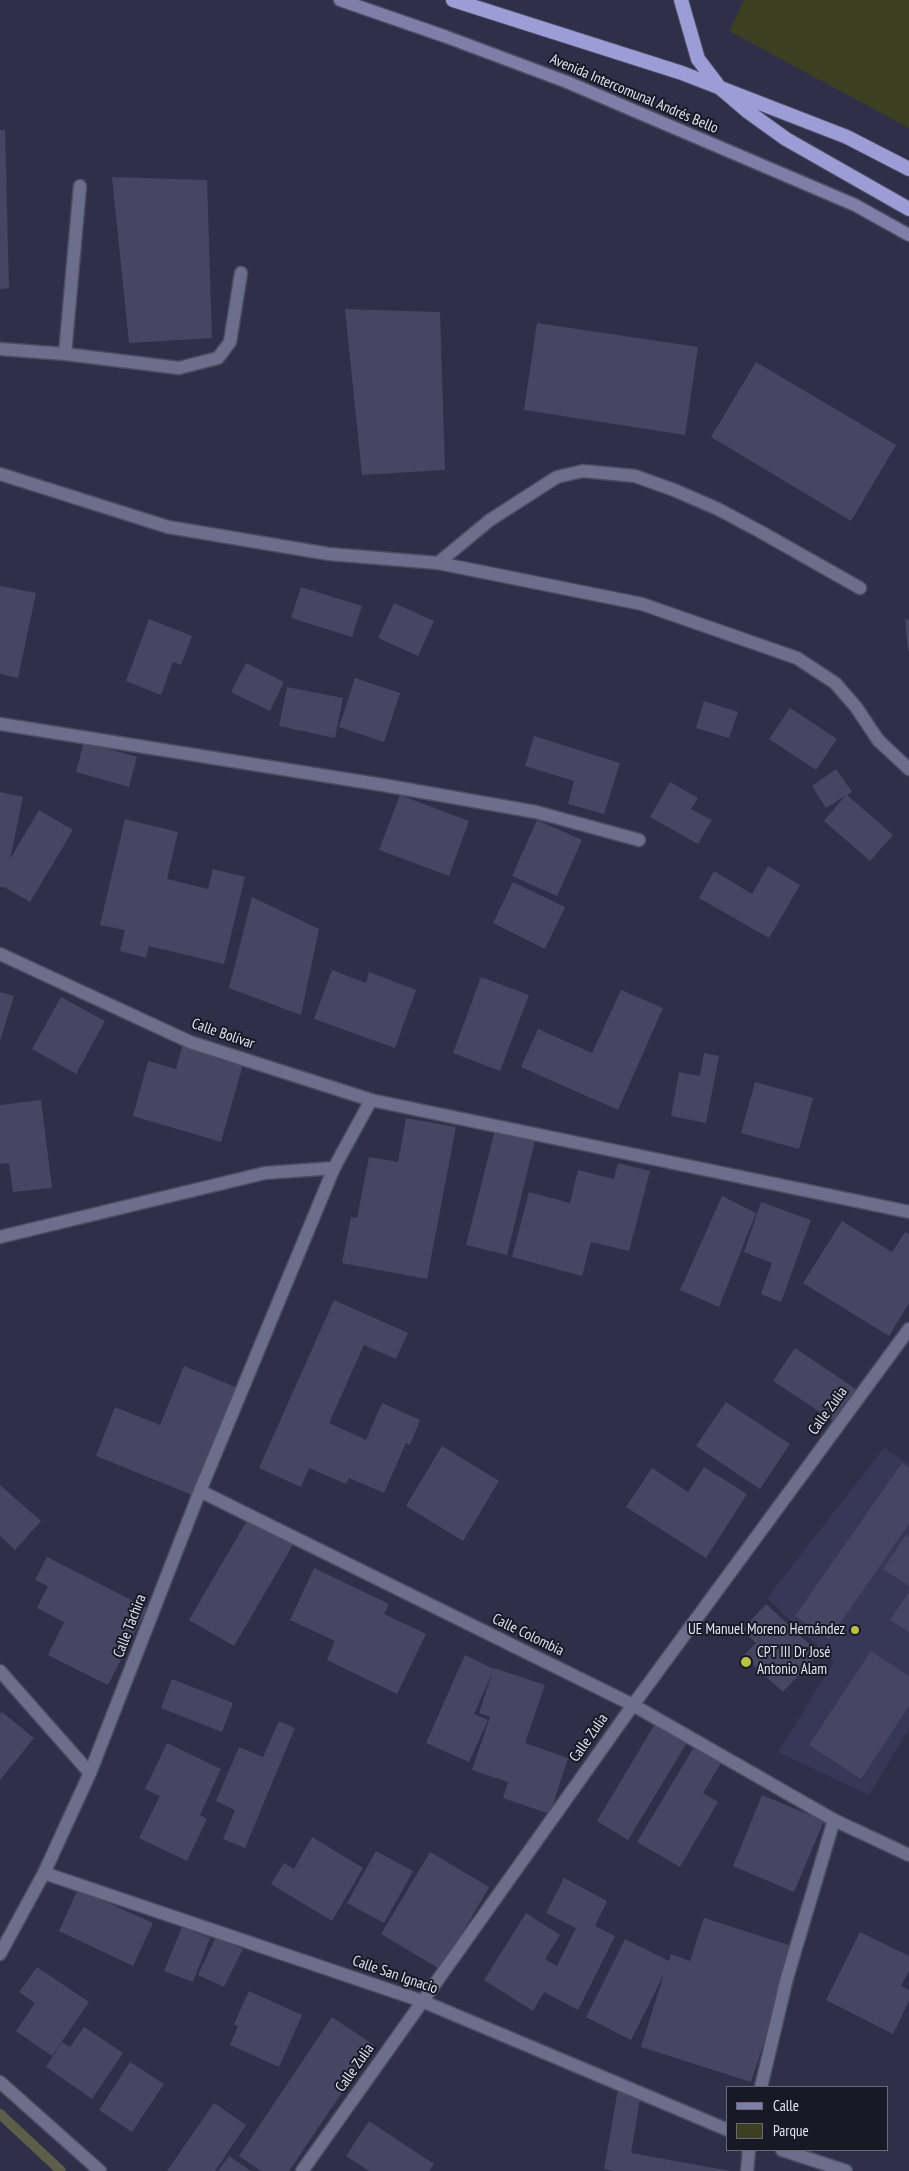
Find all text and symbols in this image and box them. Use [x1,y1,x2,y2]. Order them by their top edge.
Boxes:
street label: Avenida Intercomunal Andrés Bello [547,50,721,138]
street label: Calle Bolívar [189,1015,257,1053]
street label: Calle Zulia [805,1384,851,1438]
street label: Calle Táchira [110,1592,150,1660]
street label: Calle Colombia [489,1610,567,1660]
place label: UE Manuel Moreno Hernández [688,1621,845,1639]
marker: UE Manuel Moreno Hernández [849,1624,861,1636]
place label: CPT III Dr José Antonio Alam [757,1644,831,1679]
marker: CPT III Dr José Antonio Alam [739,1655,753,1669]
street label: Calle Zulia [566,1710,612,1766]
street label: Calle San Ignacio [350,1952,440,1998]
street label: Calle Zulia [332,2040,378,2096]
legend [726,2086,889,2151]
text: Calle [773,2096,799,2115]
text: Parque [773,2121,809,2140]

